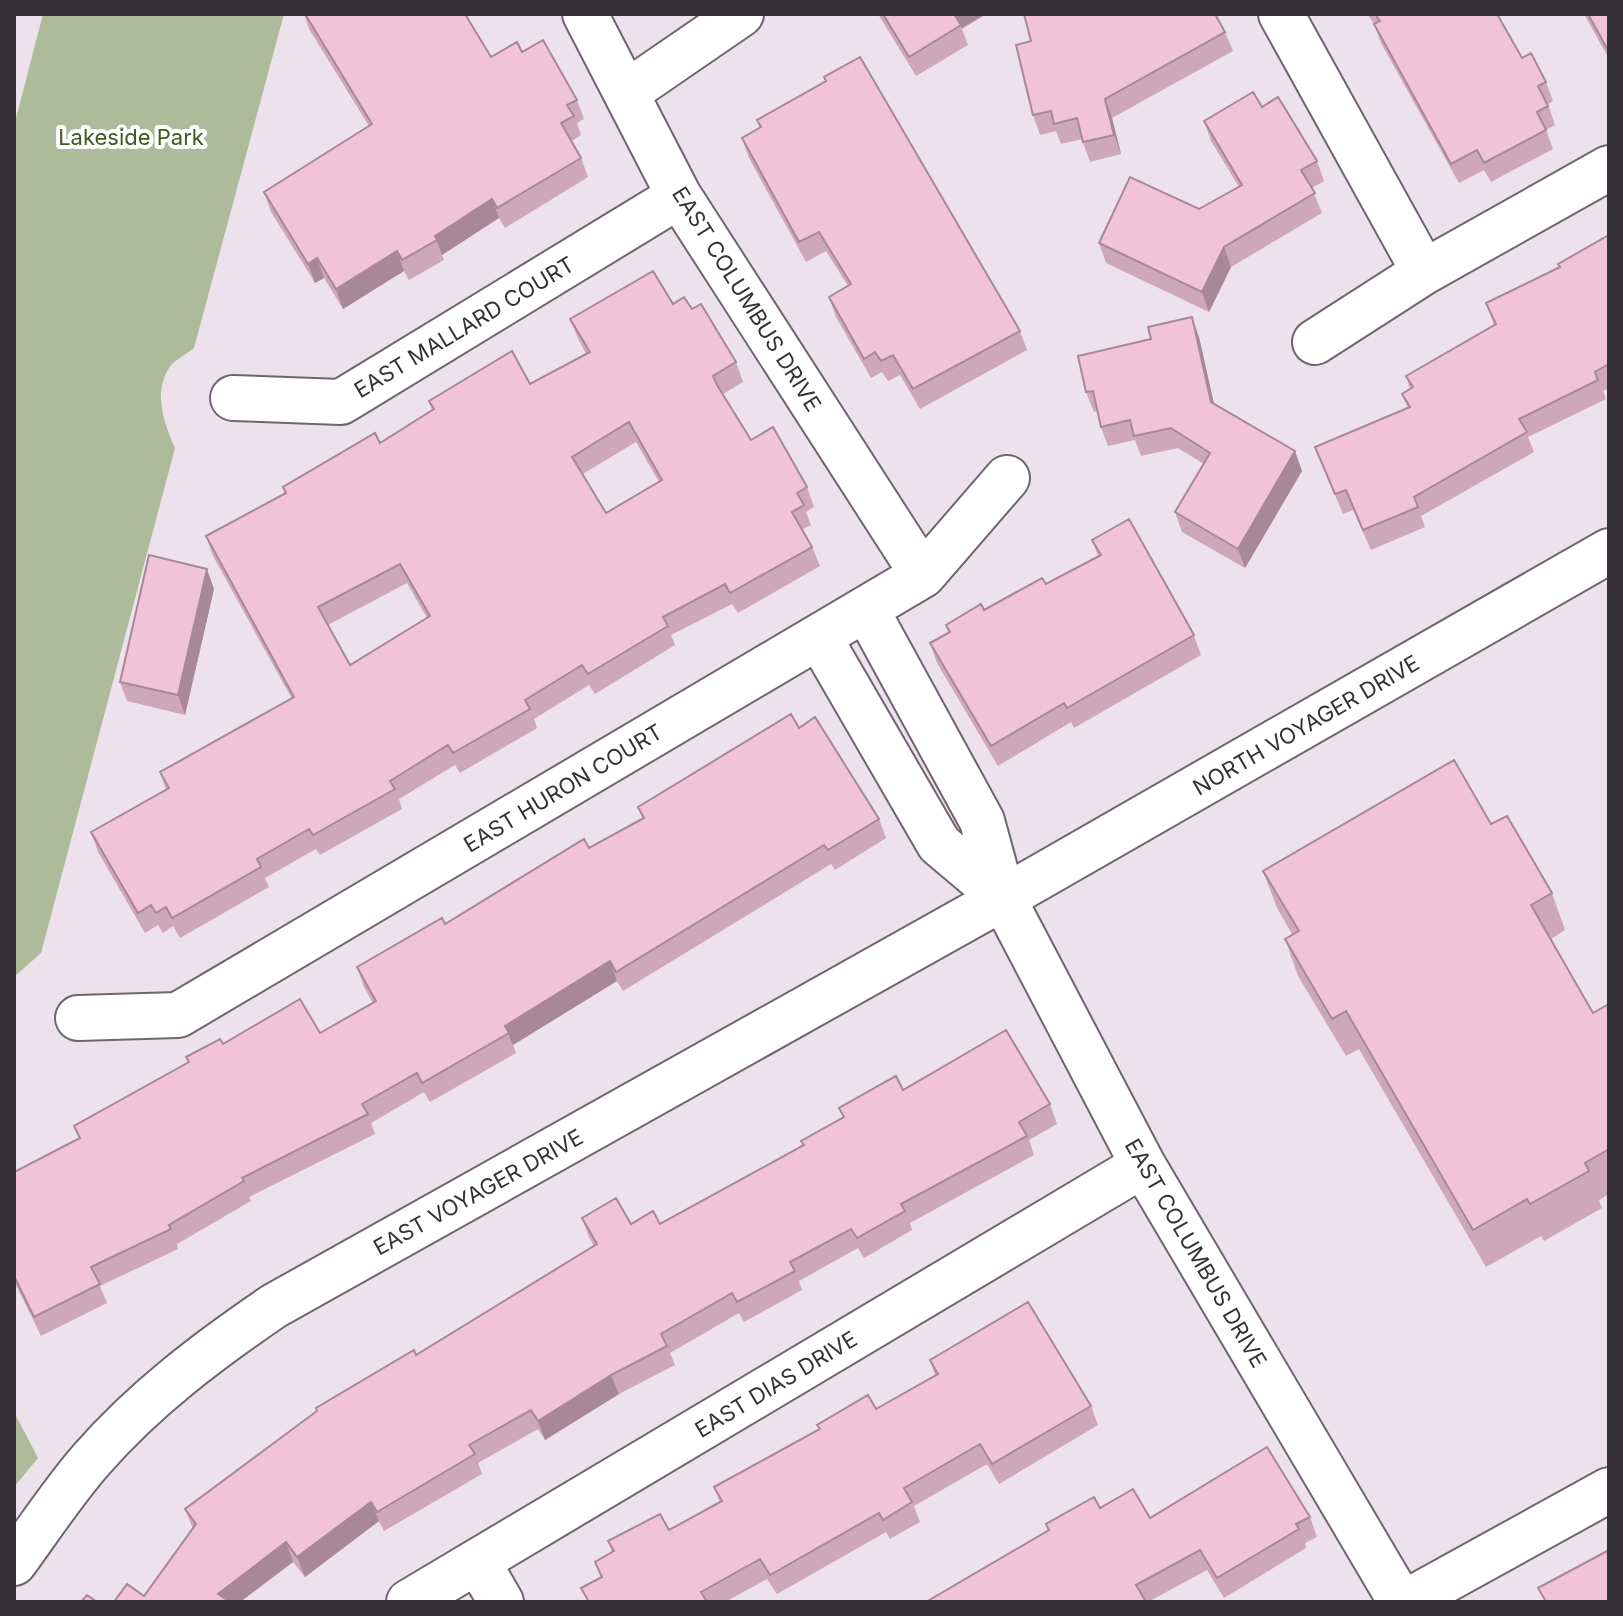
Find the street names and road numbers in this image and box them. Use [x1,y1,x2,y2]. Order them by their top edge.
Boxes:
street label: EAST COLUMBUS DRIVE [667,182,827,416]
street label: EAST MALLARD COURT [349,251,579,403]
street label: NORTH VOYAGER DRIVE [1188,650,1424,800]
street label: EAST HURON COURT [459,718,667,858]
street label: EAST VOYAGER DRIVE [369,1124,587,1260]
street label: EAST COLUMBUS DRIVE [1120,1134,1272,1372]
street label: EAST DIAS DRIVE [690,1325,862,1443]

